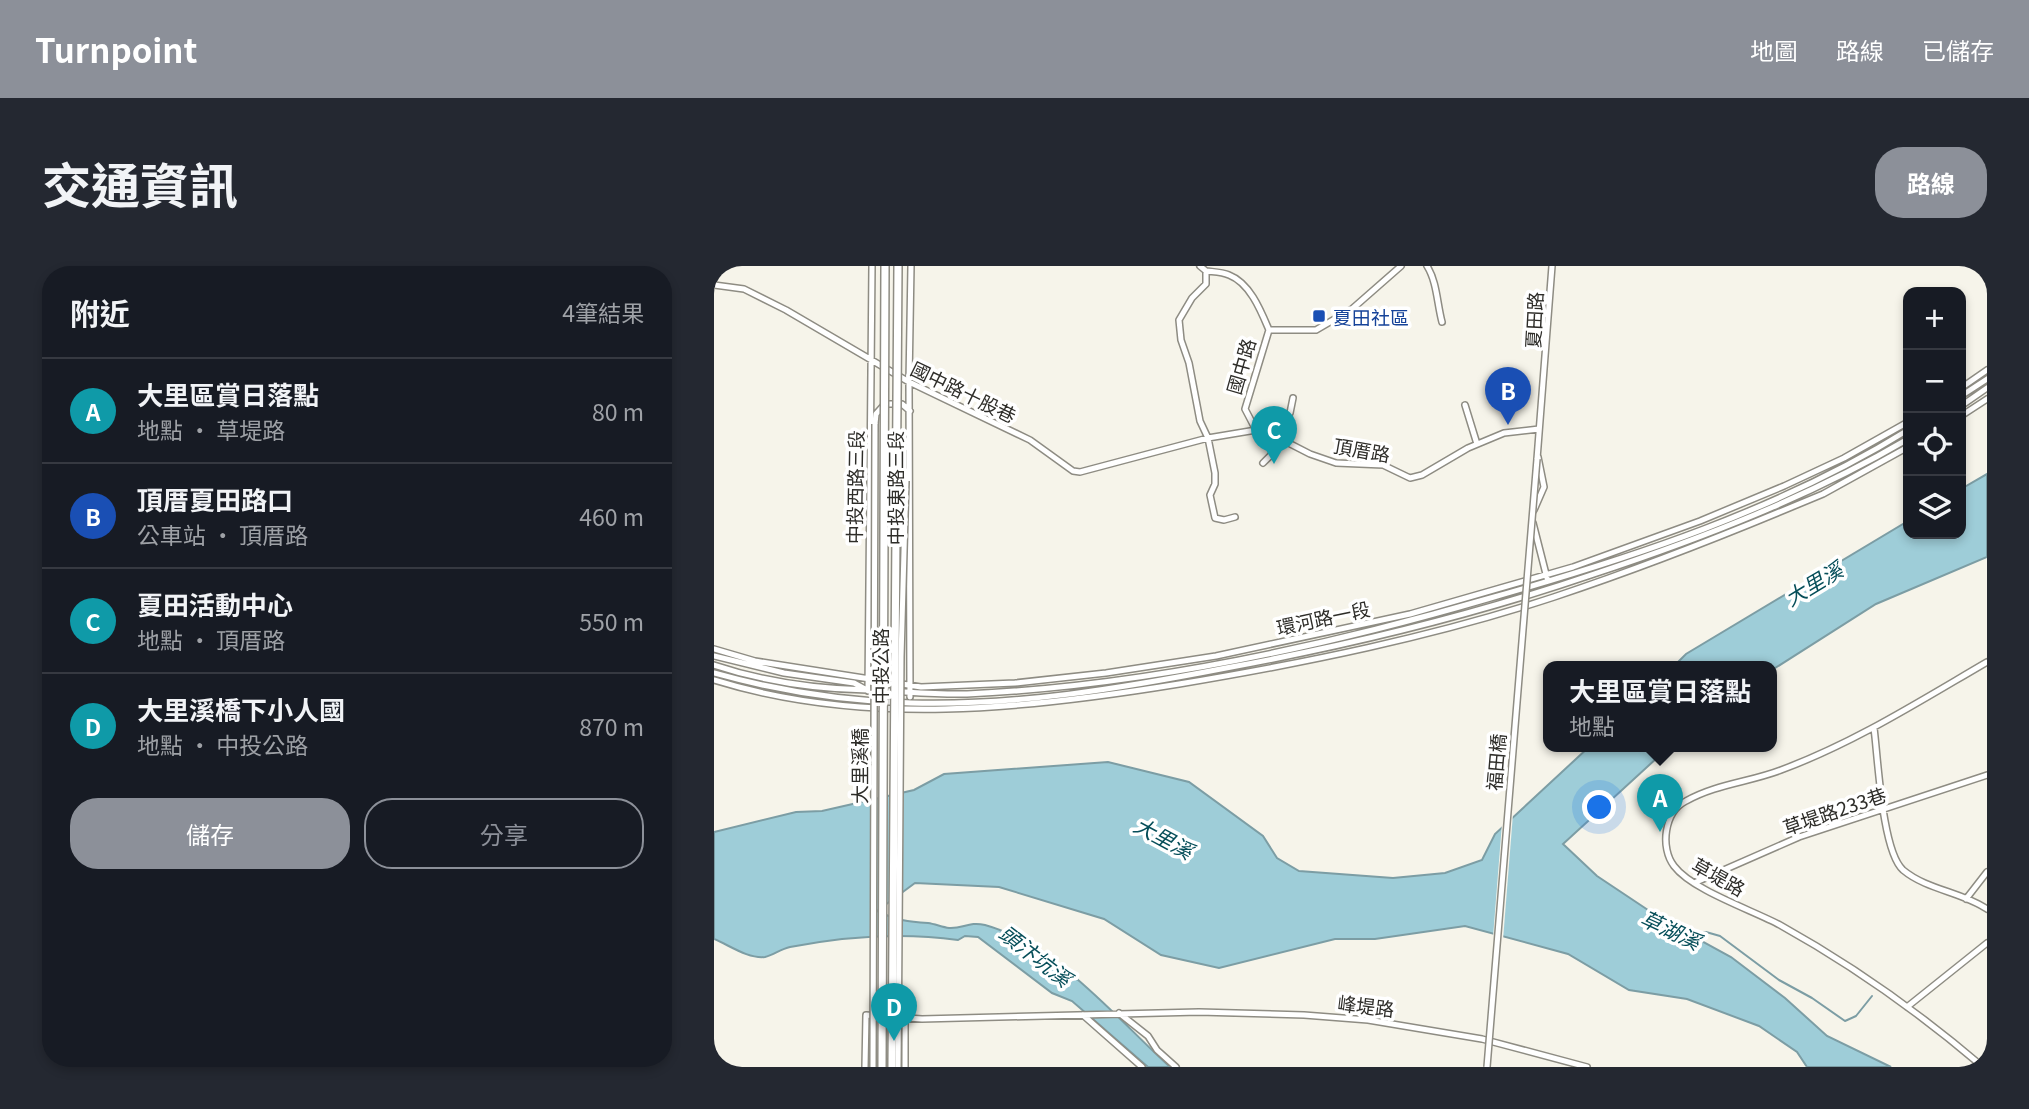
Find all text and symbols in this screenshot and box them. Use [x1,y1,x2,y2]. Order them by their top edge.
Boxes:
text: Turnpoint [35,25,197,73]
text: 地圖 [1750,32,1798,67]
text: 路線 [1836,32,1884,67]
text: 已儲存 [1922,32,1994,67]
text: 交通資訊 [42,147,238,218]
button: 路線 [1875,147,1987,218]
map controls [1903,287,1966,539]
button: + [1903,287,1966,350]
text: 附近 [70,290,130,334]
street label: 夏田路 [1518,291,1548,349]
text: 4筆結果 [562,295,644,329]
place label: 夏田社區 [1333,303,1409,330]
marker: 夏田社區 [1311,308,1327,324]
street label: 國中路 [1219,335,1261,397]
button: − [1903,350,1966,413]
street label: 國中路十股巷 [907,354,1021,428]
pin: B [1485,367,1531,425]
text: 大里區賞日落點 [137,375,319,412]
text: A [86,394,100,428]
text: 80 m [592,394,644,428]
pin: C [1251,406,1297,464]
text: 地點 · 草堤路 [137,412,285,446]
button: locate [1903,413,1966,476]
street label: 中投西路三段 [840,430,868,544]
street label: 中投東路三段 [881,431,908,545]
street label: 頂厝路 [1332,431,1392,467]
button: layers [1903,476,1966,539]
text: 頂厝夏田路口 [137,480,293,517]
text: B [85,499,101,533]
text: 460 m [579,499,644,533]
text: 公車站 · 頂厝路 [137,517,308,551]
water label: 大里溪 [1778,552,1850,612]
text: 夏田活動中心 [137,585,293,622]
street label: 環河路一段 [1274,594,1372,640]
text: C [85,604,101,638]
text: 550 m [579,604,644,638]
text: 地點 · 頂厝路 [137,622,285,656]
street label: 中投公路 [866,628,893,704]
popup [1543,661,1777,752]
text: 大里區賞日落點 [1569,671,1751,708]
text: 大里溪橋下小人國 [137,690,345,727]
text: 地點 [1569,708,1615,742]
text: D [85,709,101,743]
text: 870 m [579,709,644,743]
text: 地點 · 中投公路 [137,727,308,761]
street label: 大里溪橋 [845,728,872,804]
street label: 福田橋 [1479,732,1511,792]
pin: A [1637,774,1683,832]
street label: 草堤路233巷 [1779,780,1889,840]
your location [1582,790,1616,824]
button: 儲存 [70,798,350,869]
button: 分享 [364,798,644,869]
water label: 大里溪 [1129,809,1202,866]
street label: 草堤路 [1688,850,1750,902]
water label: 草湖溪 [1636,902,1709,957]
water label: 頭汴坑溪 [994,917,1081,995]
pin: D [871,983,917,1041]
street label: 峰堤路 [1336,988,1396,1022]

